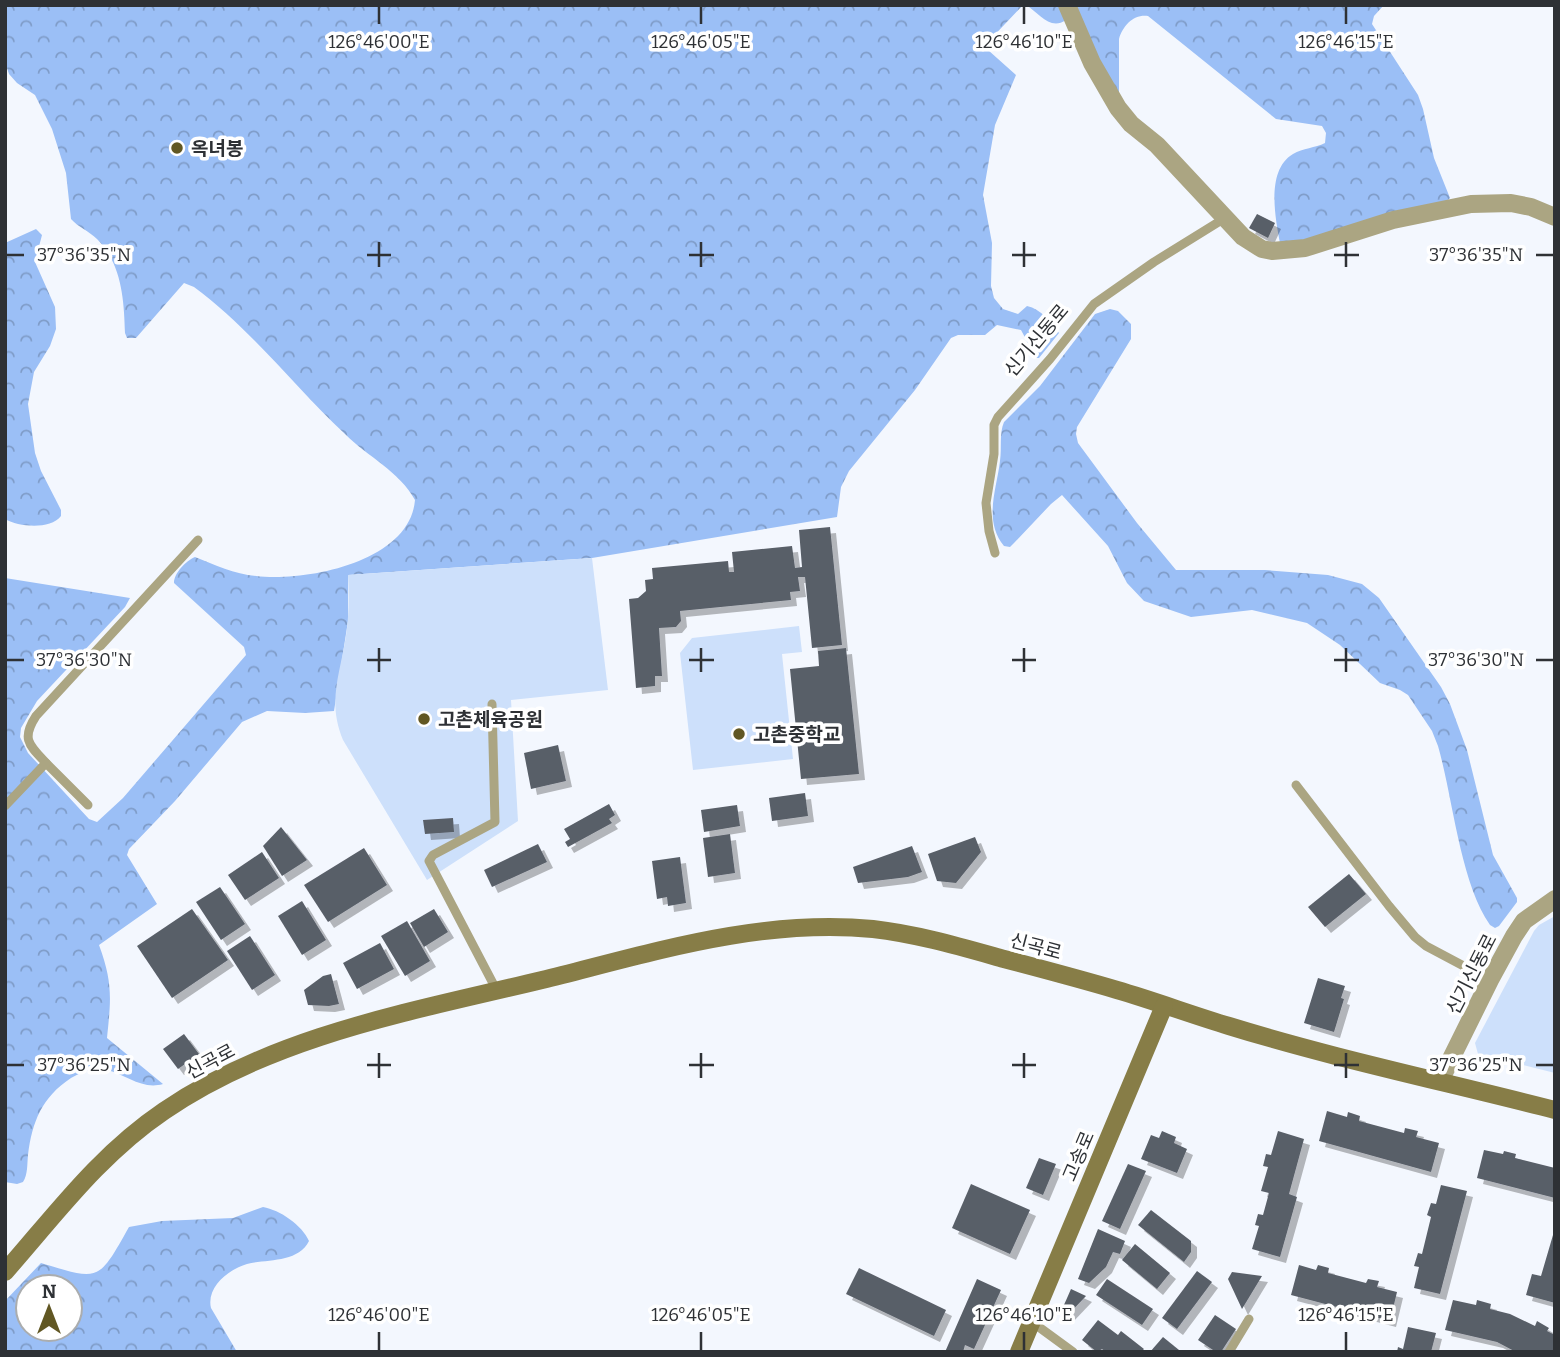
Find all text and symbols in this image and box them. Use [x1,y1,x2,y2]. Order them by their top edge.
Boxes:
text: 126°46'00"E [328,31,430,53]
text: 126°46'05"E [651,31,751,53]
text: 126°46'10"E [975,31,1073,53]
text: 126°46'15"E [1298,31,1394,53]
place label: 옥녀봉 [191,137,243,160]
marker: 옥녀봉 [169,140,185,156]
text: 37°36'35"N [37,244,131,266]
text: 37°36'35"N [1429,244,1523,266]
street label: 신기신동로 [999,299,1073,381]
text: 37°36'30"N [36,649,132,671]
text: 37°36'30"N [1428,649,1524,671]
place label: 고촌체육공원 [438,708,543,731]
marker: 고촌체육공원 [416,711,432,727]
place label: 고촌중학교 [753,723,840,746]
marker: 고촌중학교 [731,726,747,742]
street label: 신곡로 [1008,929,1064,964]
street label: 신기신동로 [1441,930,1502,1018]
street label: 신곡로 [182,1039,239,1084]
text: 37°36'25"N [37,1054,131,1076]
text: 37°36'25"N [1429,1054,1523,1076]
street label: 고송로 [1058,1128,1099,1185]
north arrow [14,1273,84,1343]
text: N [42,1280,57,1303]
text: 126°46'00"E [328,1304,430,1326]
text: 126°46'05"E [651,1304,751,1326]
text: 126°46'10"E [975,1304,1073,1326]
text: 126°46'15"E [1298,1304,1394,1326]

